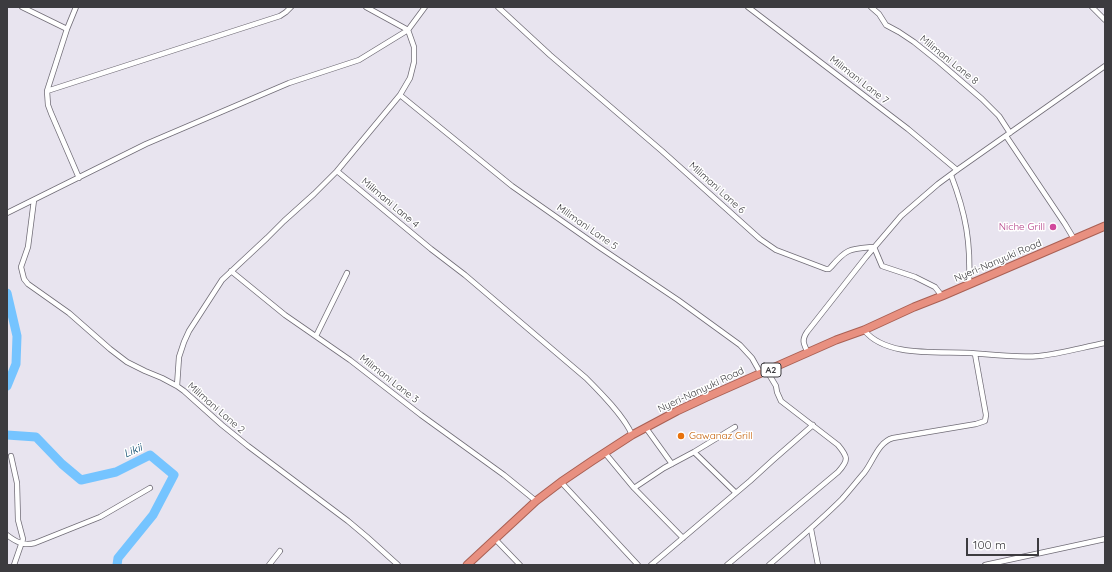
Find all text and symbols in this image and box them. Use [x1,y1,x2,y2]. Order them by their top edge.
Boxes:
street label: Milimani Lane 8 [917,33,981,87]
street label: Milimani Lane 7 [827,53,891,107]
street label: Milimani Lane 6 [686,160,748,216]
street label: Milimani Lane 4 [359,175,421,231]
street label: Milimani Lane 5 [554,202,620,252]
place label: Niche Grill [999,221,1045,233]
marker: Niche Grill [1048,222,1058,232]
street label: Nyeri-Nanyuki Road [952,237,1044,285]
street label: Milimani Lane 3 [357,352,421,406]
road number: A2 [761,363,781,377]
street label: Nyeri-Nanyuki Road [656,365,746,415]
street label: Milimani Lane 2 [185,380,247,436]
place label: Gawanaz Grill [689,430,753,442]
marker: Gawanaz Grill [676,431,686,441]
water label: Likii [122,441,144,461]
scale bar [968,530,1041,556]
text: 100 m [973,537,1006,552]

